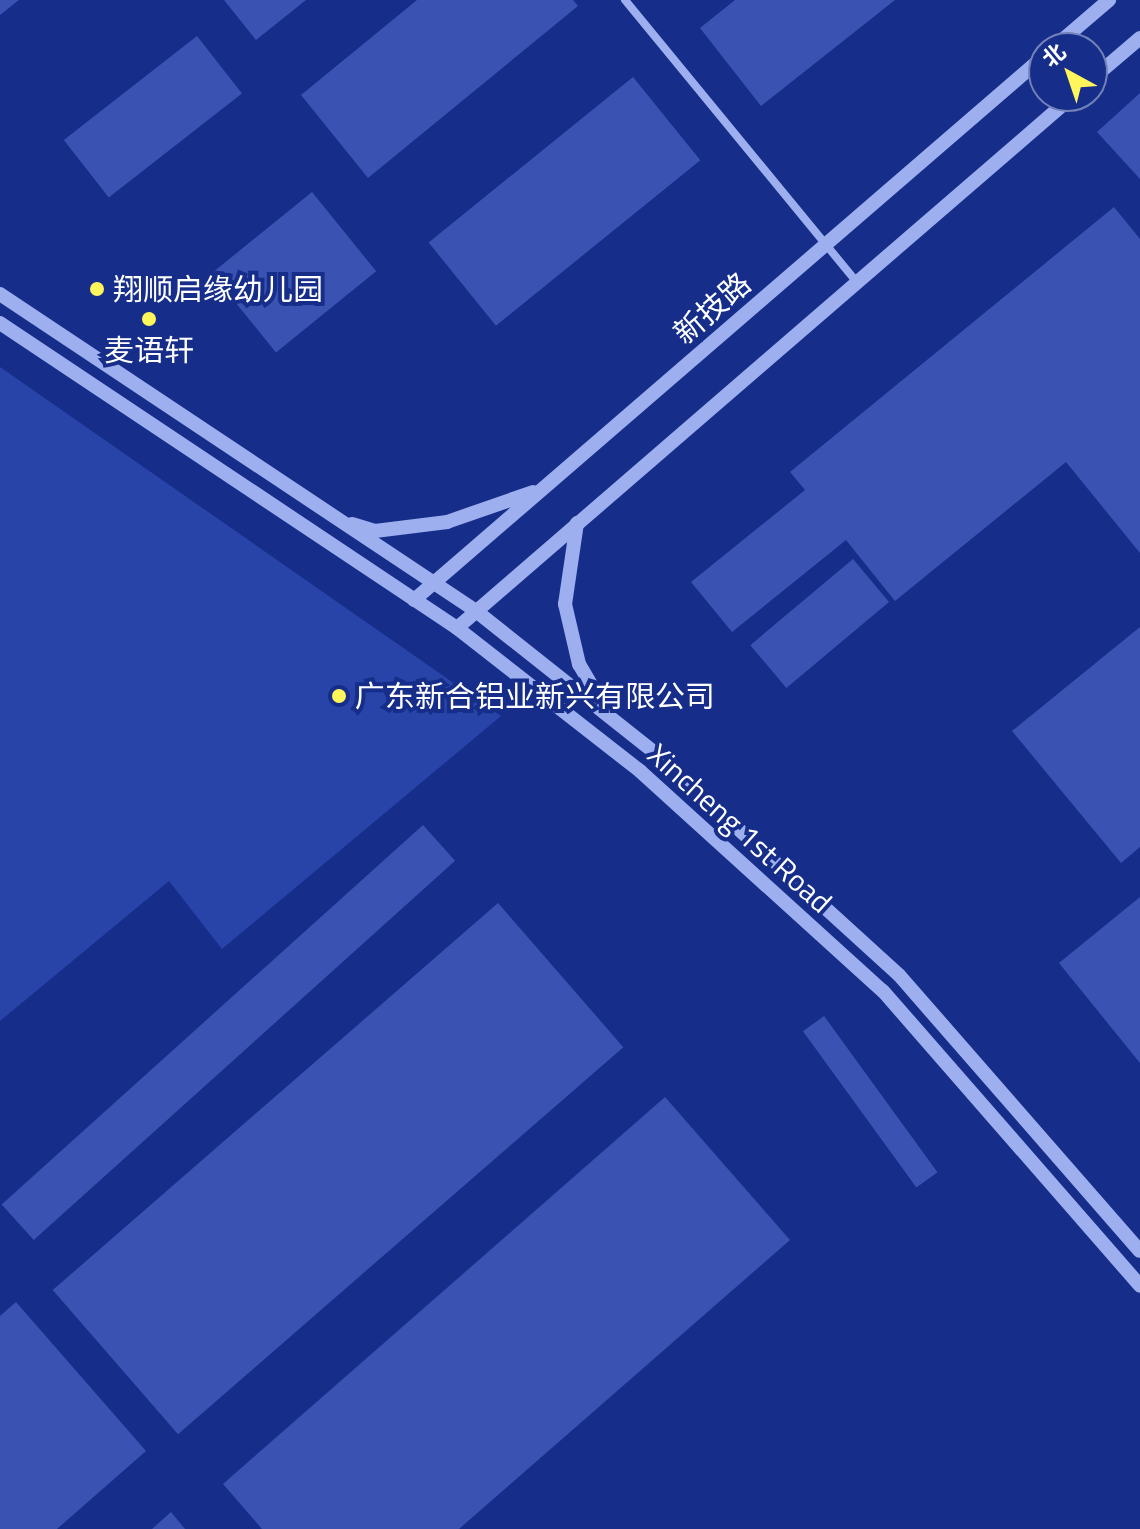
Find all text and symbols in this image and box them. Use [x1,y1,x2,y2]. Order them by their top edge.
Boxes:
north arrow [1028,32,1108,112]
text: 北 [1034,35,1073,75]
street label: 新技路 [666,265,758,351]
place label: 翔顺启缘幼儿园 [113,271,323,307]
marker: 翔顺启缘幼儿园 [88,280,106,298]
marker: 麦语轩 [140,310,158,328]
place label: 麦语轩 [104,332,194,368]
place label: 广东新合铝业新兴有限公司 [355,678,715,714]
marker: 广东新合铝业新兴有限公司 [330,687,348,705]
street label: Xincheng 1st Road [641,736,839,920]

